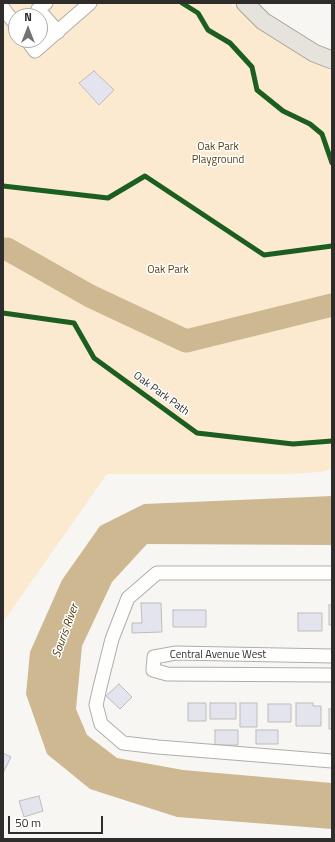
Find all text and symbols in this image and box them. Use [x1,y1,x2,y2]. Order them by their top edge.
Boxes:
north arrow [8,8,48,48]
text: N [24,9,32,25]
park label: Oak Park Playground [192,140,244,166]
park label: Oak Park [147,263,189,277]
street label: Oak Park Path [131,369,191,419]
water label: Souris River [50,602,82,660]
street label: Central Avenue West [170,648,266,662]
scale bar [10,808,105,834]
text: 50 m [15,813,41,832]

